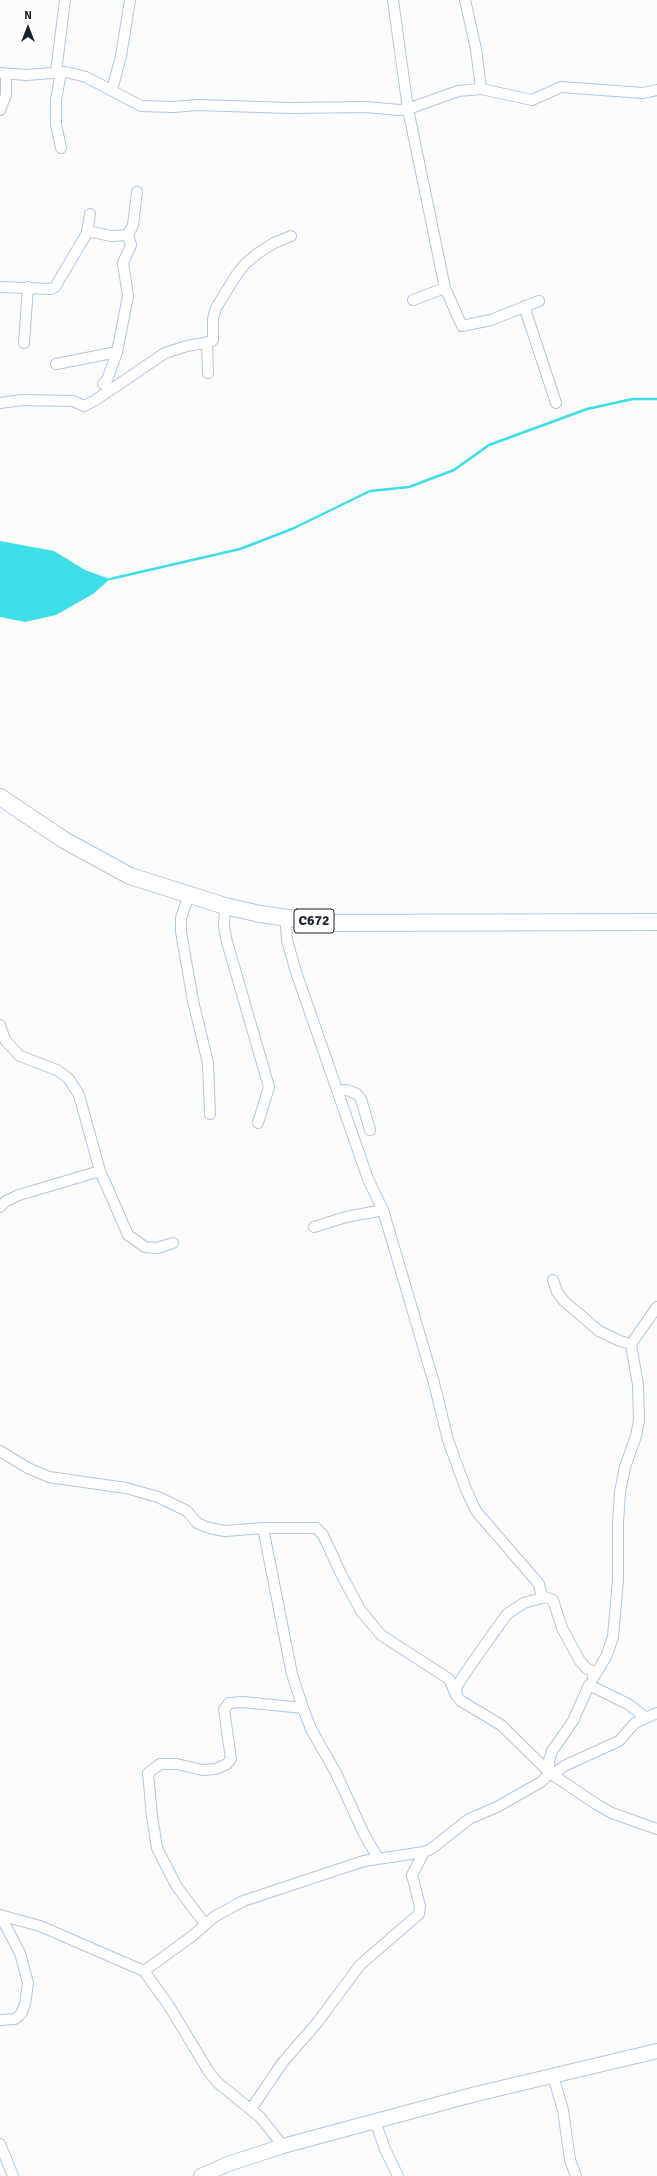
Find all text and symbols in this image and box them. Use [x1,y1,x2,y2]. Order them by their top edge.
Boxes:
north arrow [8,8,48,48]
text: N [24,9,32,22]
road number: C672 [294,909,334,933]

